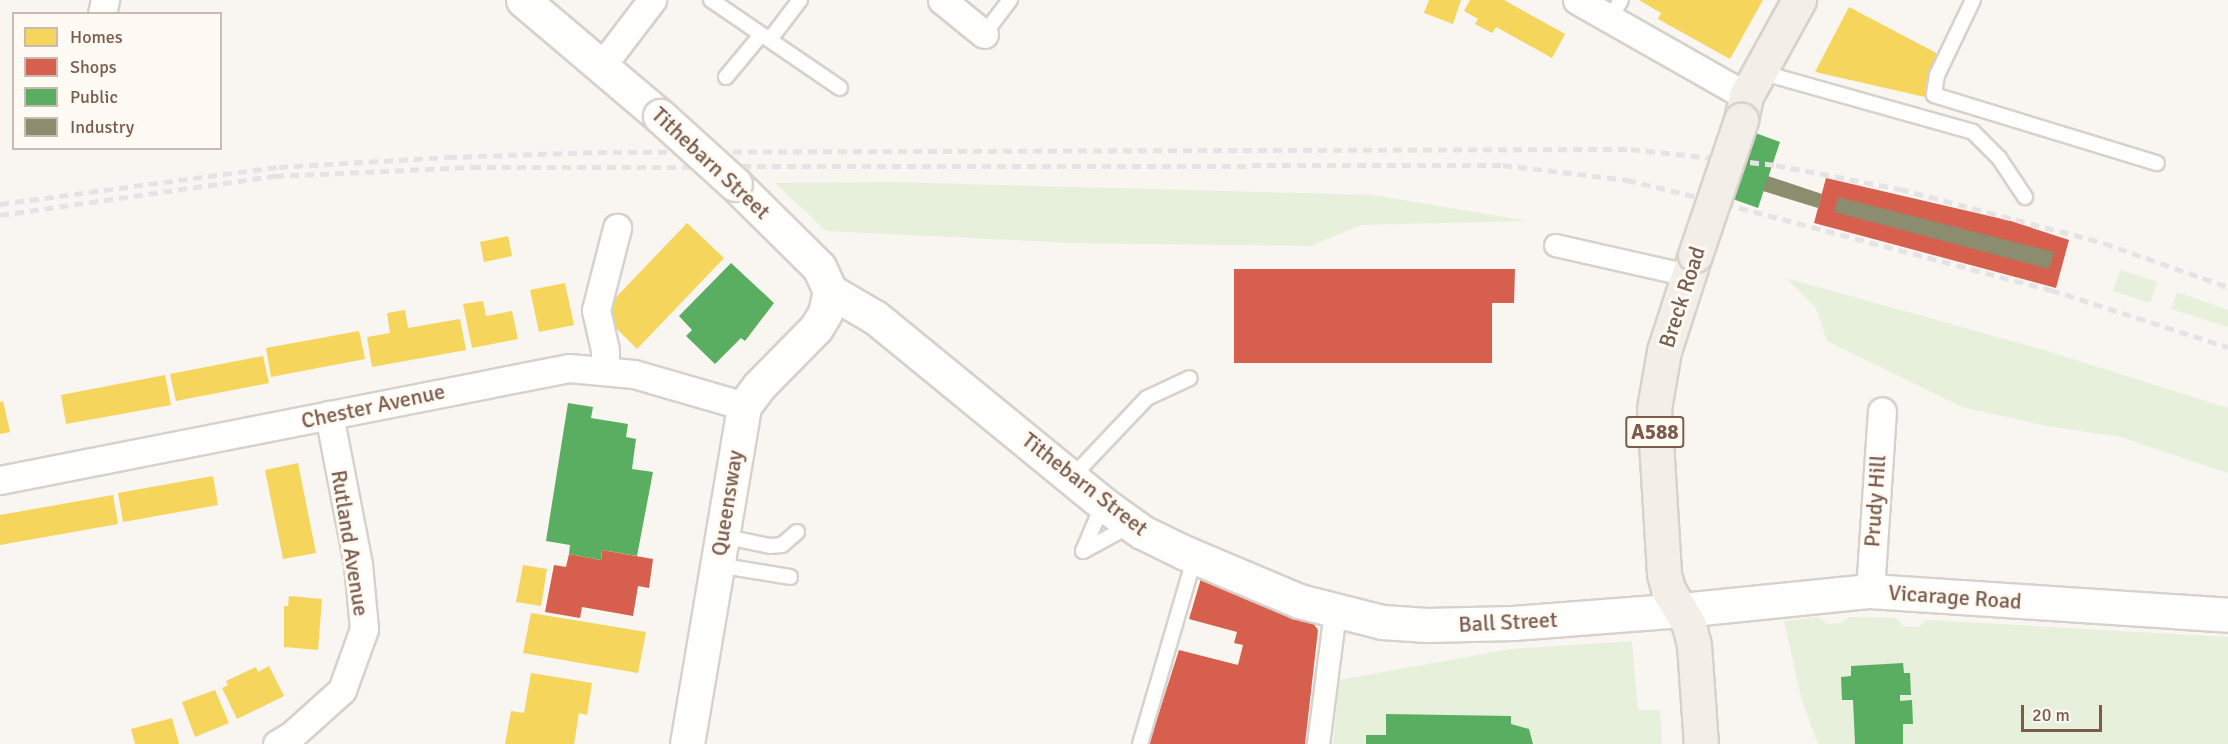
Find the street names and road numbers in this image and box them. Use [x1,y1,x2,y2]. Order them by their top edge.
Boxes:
street label: Tithebarn Street [646,101,776,225]
street label: Breck Road [1653,243,1711,351]
street label: Chester Avenue [299,378,447,434]
road number: A588 [1625,414,1685,450]
street label: Tithebarn Street [1017,427,1153,541]
street label: Queensway [706,448,748,558]
street label: Prudy Hill [1859,454,1891,548]
street label: Rutland Avenue [325,468,375,618]
street label: Vicarage Road [1887,579,2023,615]
street label: Ball Street [1458,606,1558,638]

